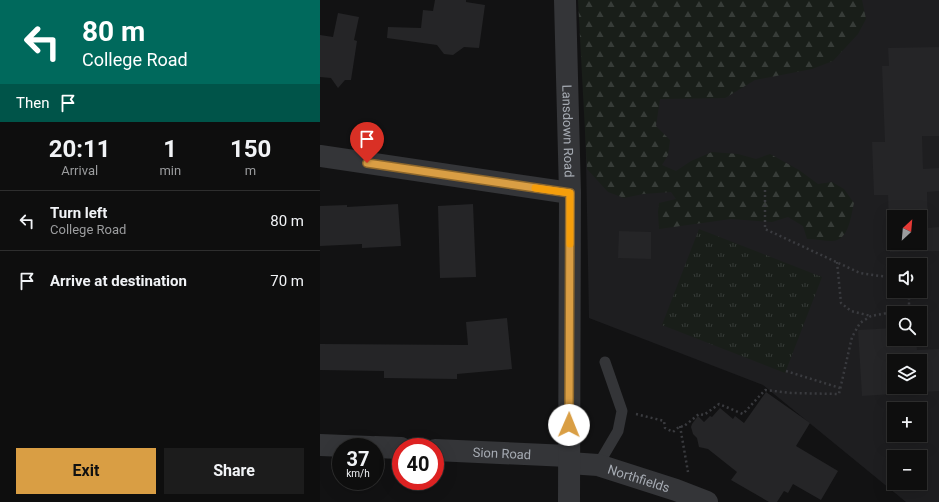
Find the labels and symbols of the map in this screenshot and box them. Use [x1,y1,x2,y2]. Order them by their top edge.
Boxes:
street label: Lansdown Road [559,84,577,178]
pin [350,122,384,163]
north arrow [887,210,927,250]
position arrow [548,404,590,446]
speed limit sign: 40 [392,438,444,490]
street label: Sion Road [472,445,532,462]
street label: Northfields [606,462,672,496]

